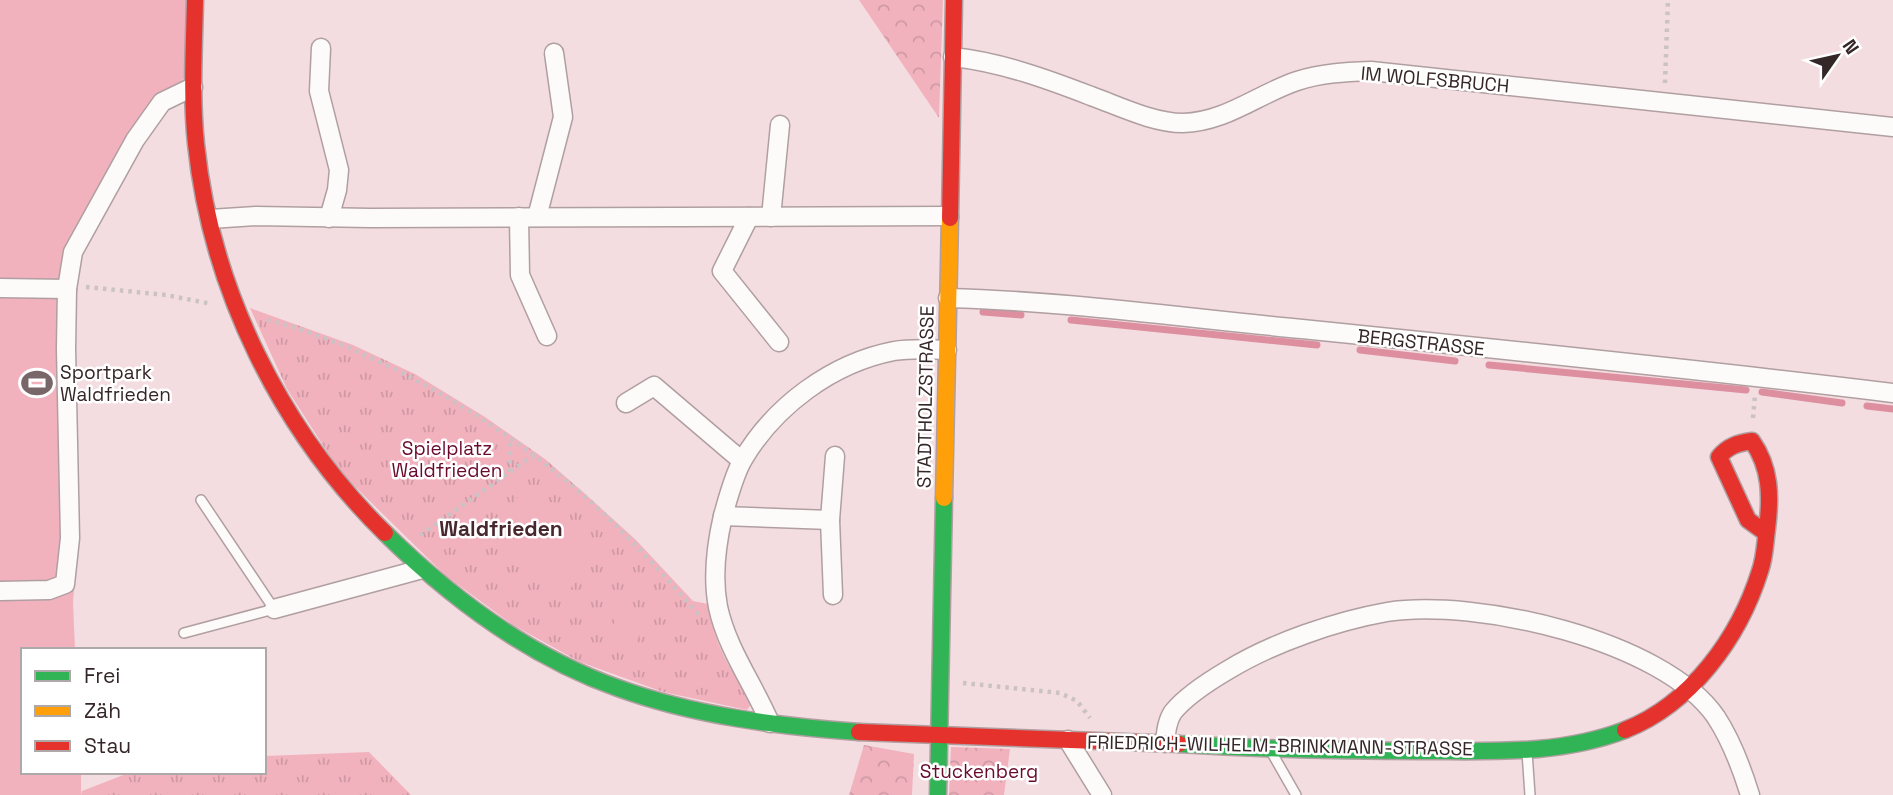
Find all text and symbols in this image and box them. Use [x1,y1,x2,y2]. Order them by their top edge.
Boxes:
north arrow [1802,21,1872,91]
text: N [1837,35,1865,59]
street label: IM WOLFSBRUCH [1360,61,1510,98]
street label: STADTHOLZSTRASSE [911,306,940,488]
street label: BERGSTRASSE [1356,323,1486,362]
place label: Sportpark Waldfrieden [60,360,171,407]
sports icon: Sportpark Waldfrieden [20,366,54,400]
park label: Spielplatz Waldfrieden [392,436,502,483]
district label: Waldfrieden [439,515,563,542]
legend [21,648,266,774]
text: Frei [84,662,120,689]
text: Zäh [84,697,121,724]
street label: FRIEDRICH-WILHELM-BRINKMANN-STRASSE [1087,730,1473,761]
text: Stau [84,732,131,759]
park label: Stuckenberg [920,759,1038,784]

